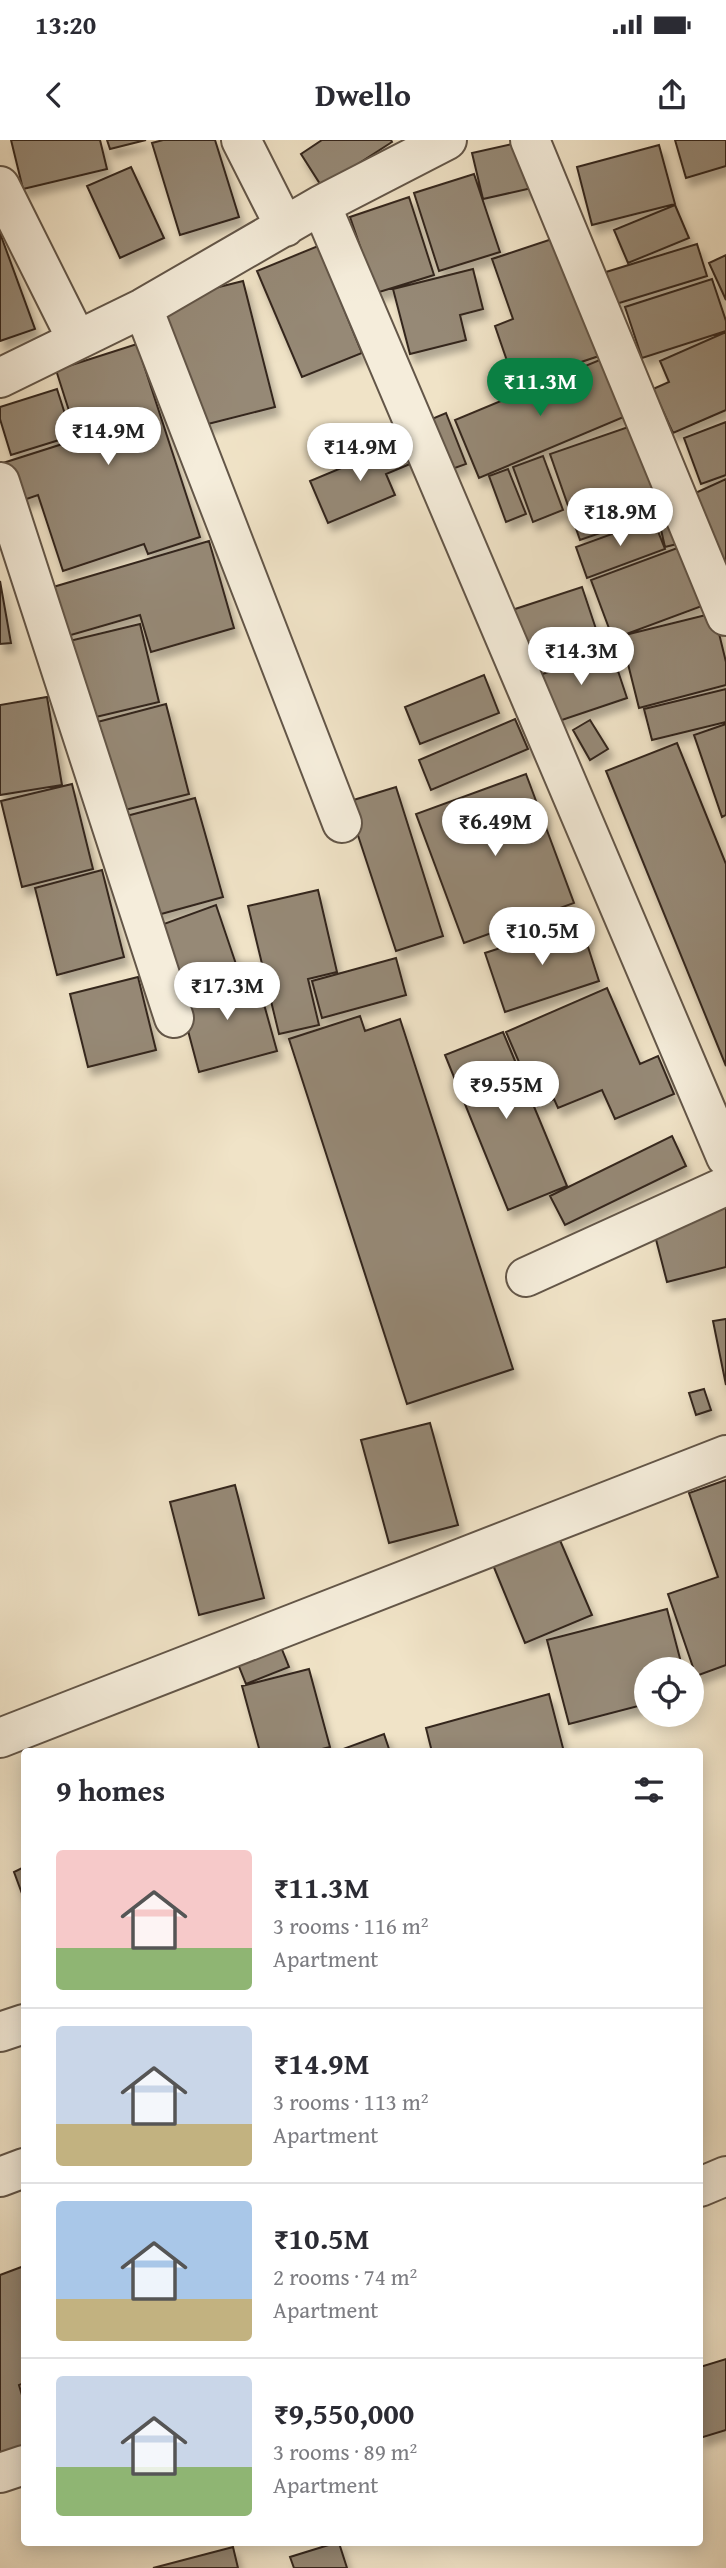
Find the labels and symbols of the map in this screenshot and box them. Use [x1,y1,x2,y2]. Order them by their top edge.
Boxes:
pin: ₹11.3M [483,358,597,418]
pin: ₹14.9M [51,408,165,467]
pin: ₹14.9M [303,424,417,483]
pin: ₹18.9M [563,488,677,548]
pin: ₹14.3M [524,628,638,687]
pin: ₹6.49M [438,798,552,858]
pin: ₹10.5M [485,908,599,967]
pin: ₹17.3M [170,962,284,1022]
pin: ₹9.55M [449,1062,563,1121]

